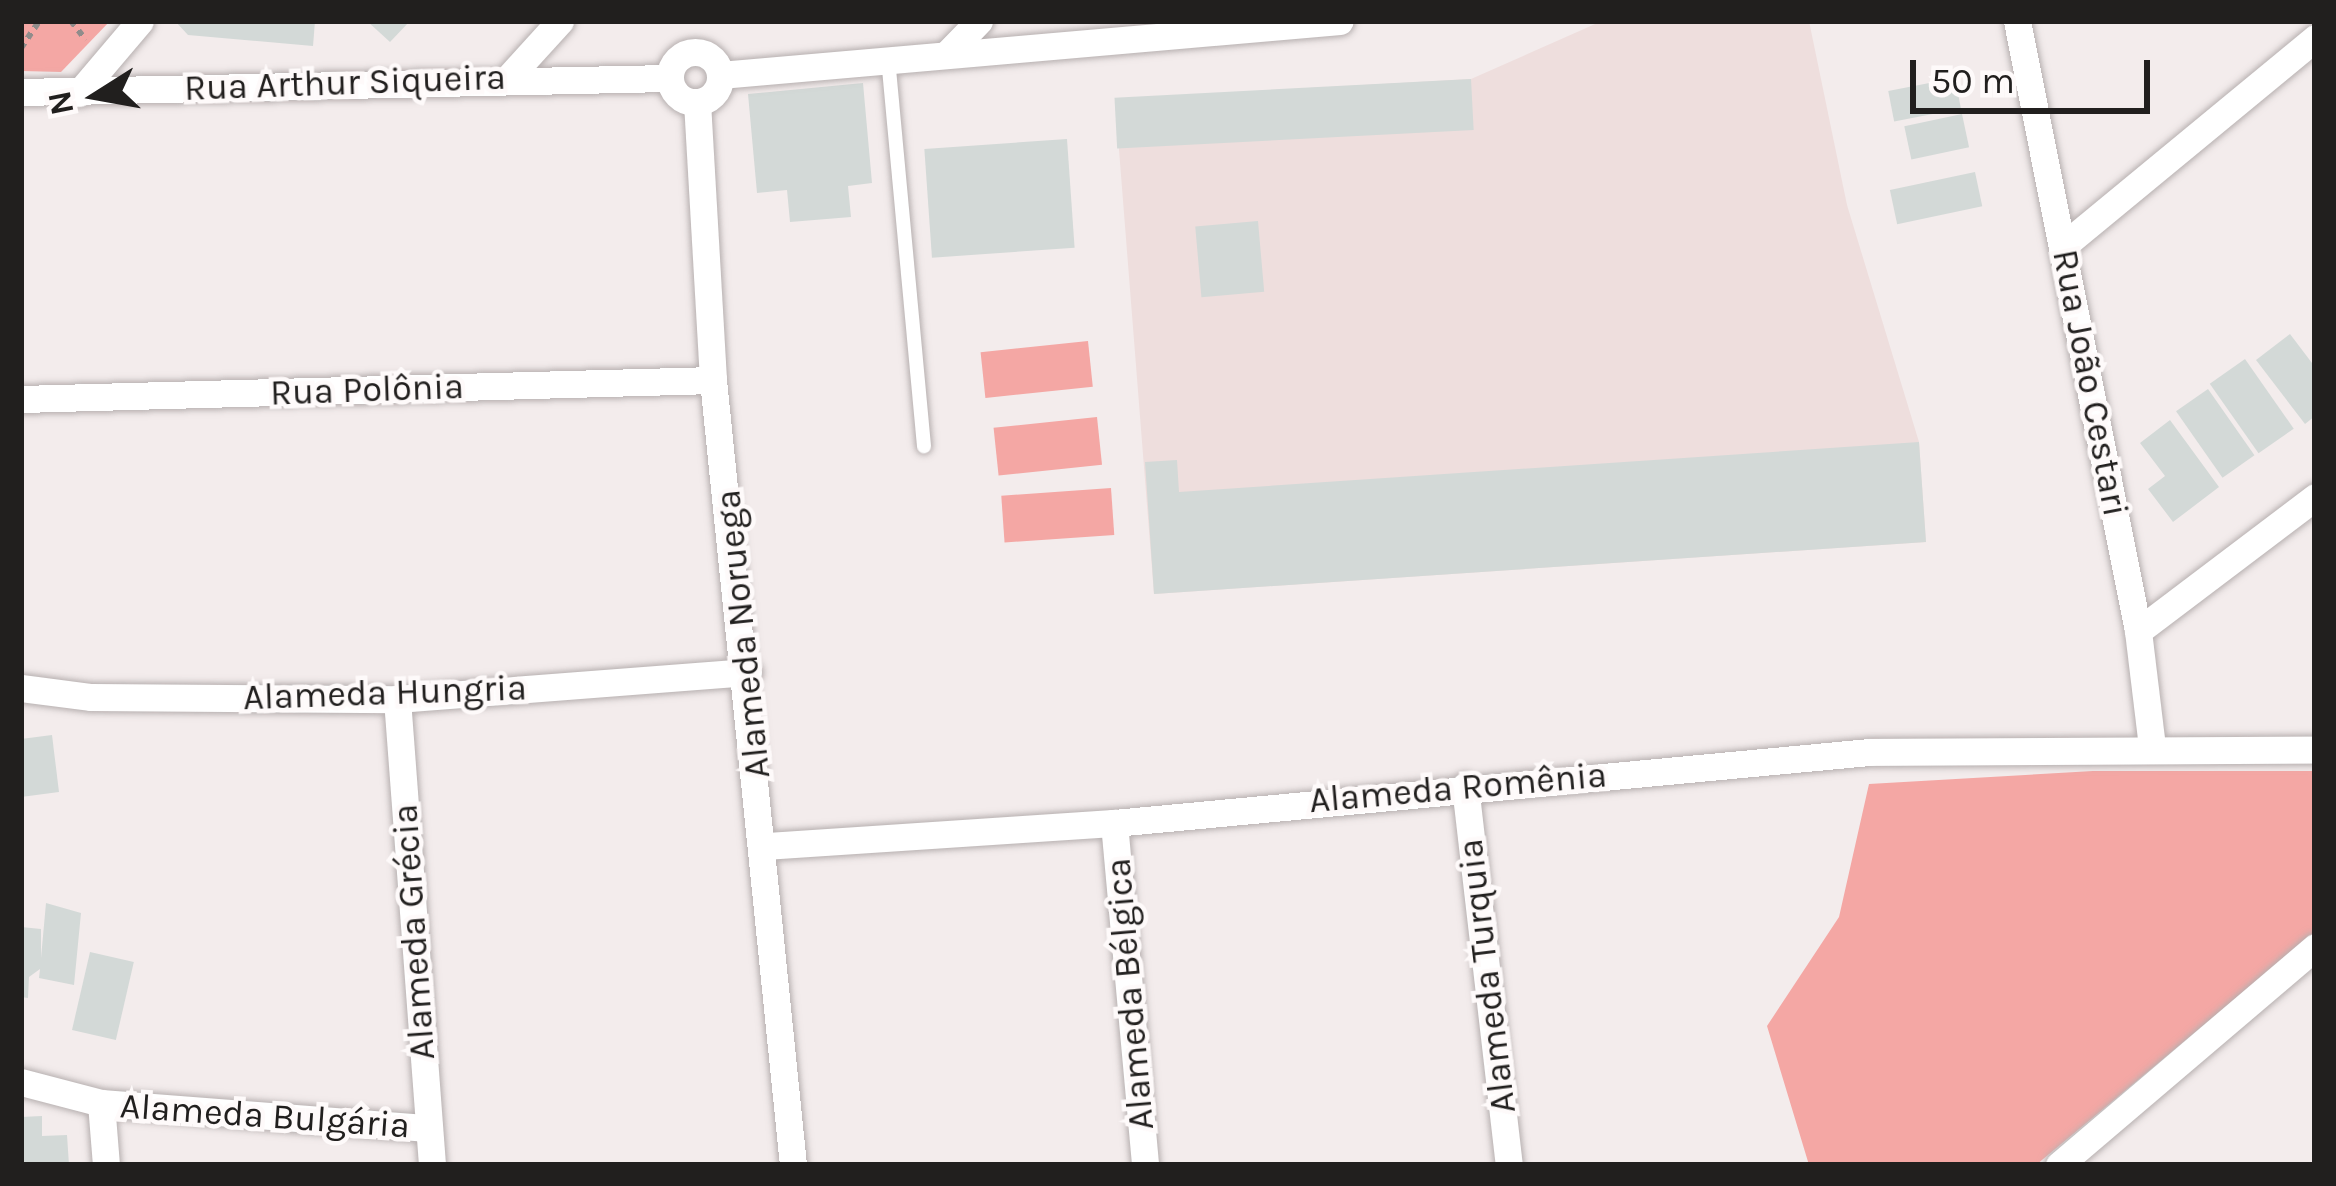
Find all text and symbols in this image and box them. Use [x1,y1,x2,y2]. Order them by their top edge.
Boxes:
north arrow [36,36,156,156]
scale bar [1916,36,2156,110]
street label: Rua Arthur Siqueira [183,56,507,110]
text: 50 m [1931,60,2015,102]
text: N [40,88,82,118]
street label: Rua João Cestari [2043,246,2137,520]
street label: Rua Polônia [269,365,465,415]
street label: Alameda Noruega [706,487,780,781]
street label: Alameda Hungria [242,666,528,720]
street label: Alameda Romênia [1307,753,1609,823]
street label: Alameda Grécia [384,803,444,1061]
street label: Alameda Turquia [1449,836,1525,1116]
street label: Alameda Bélgica [1097,856,1163,1132]
street label: Alameda Bulgária [119,1084,411,1148]

